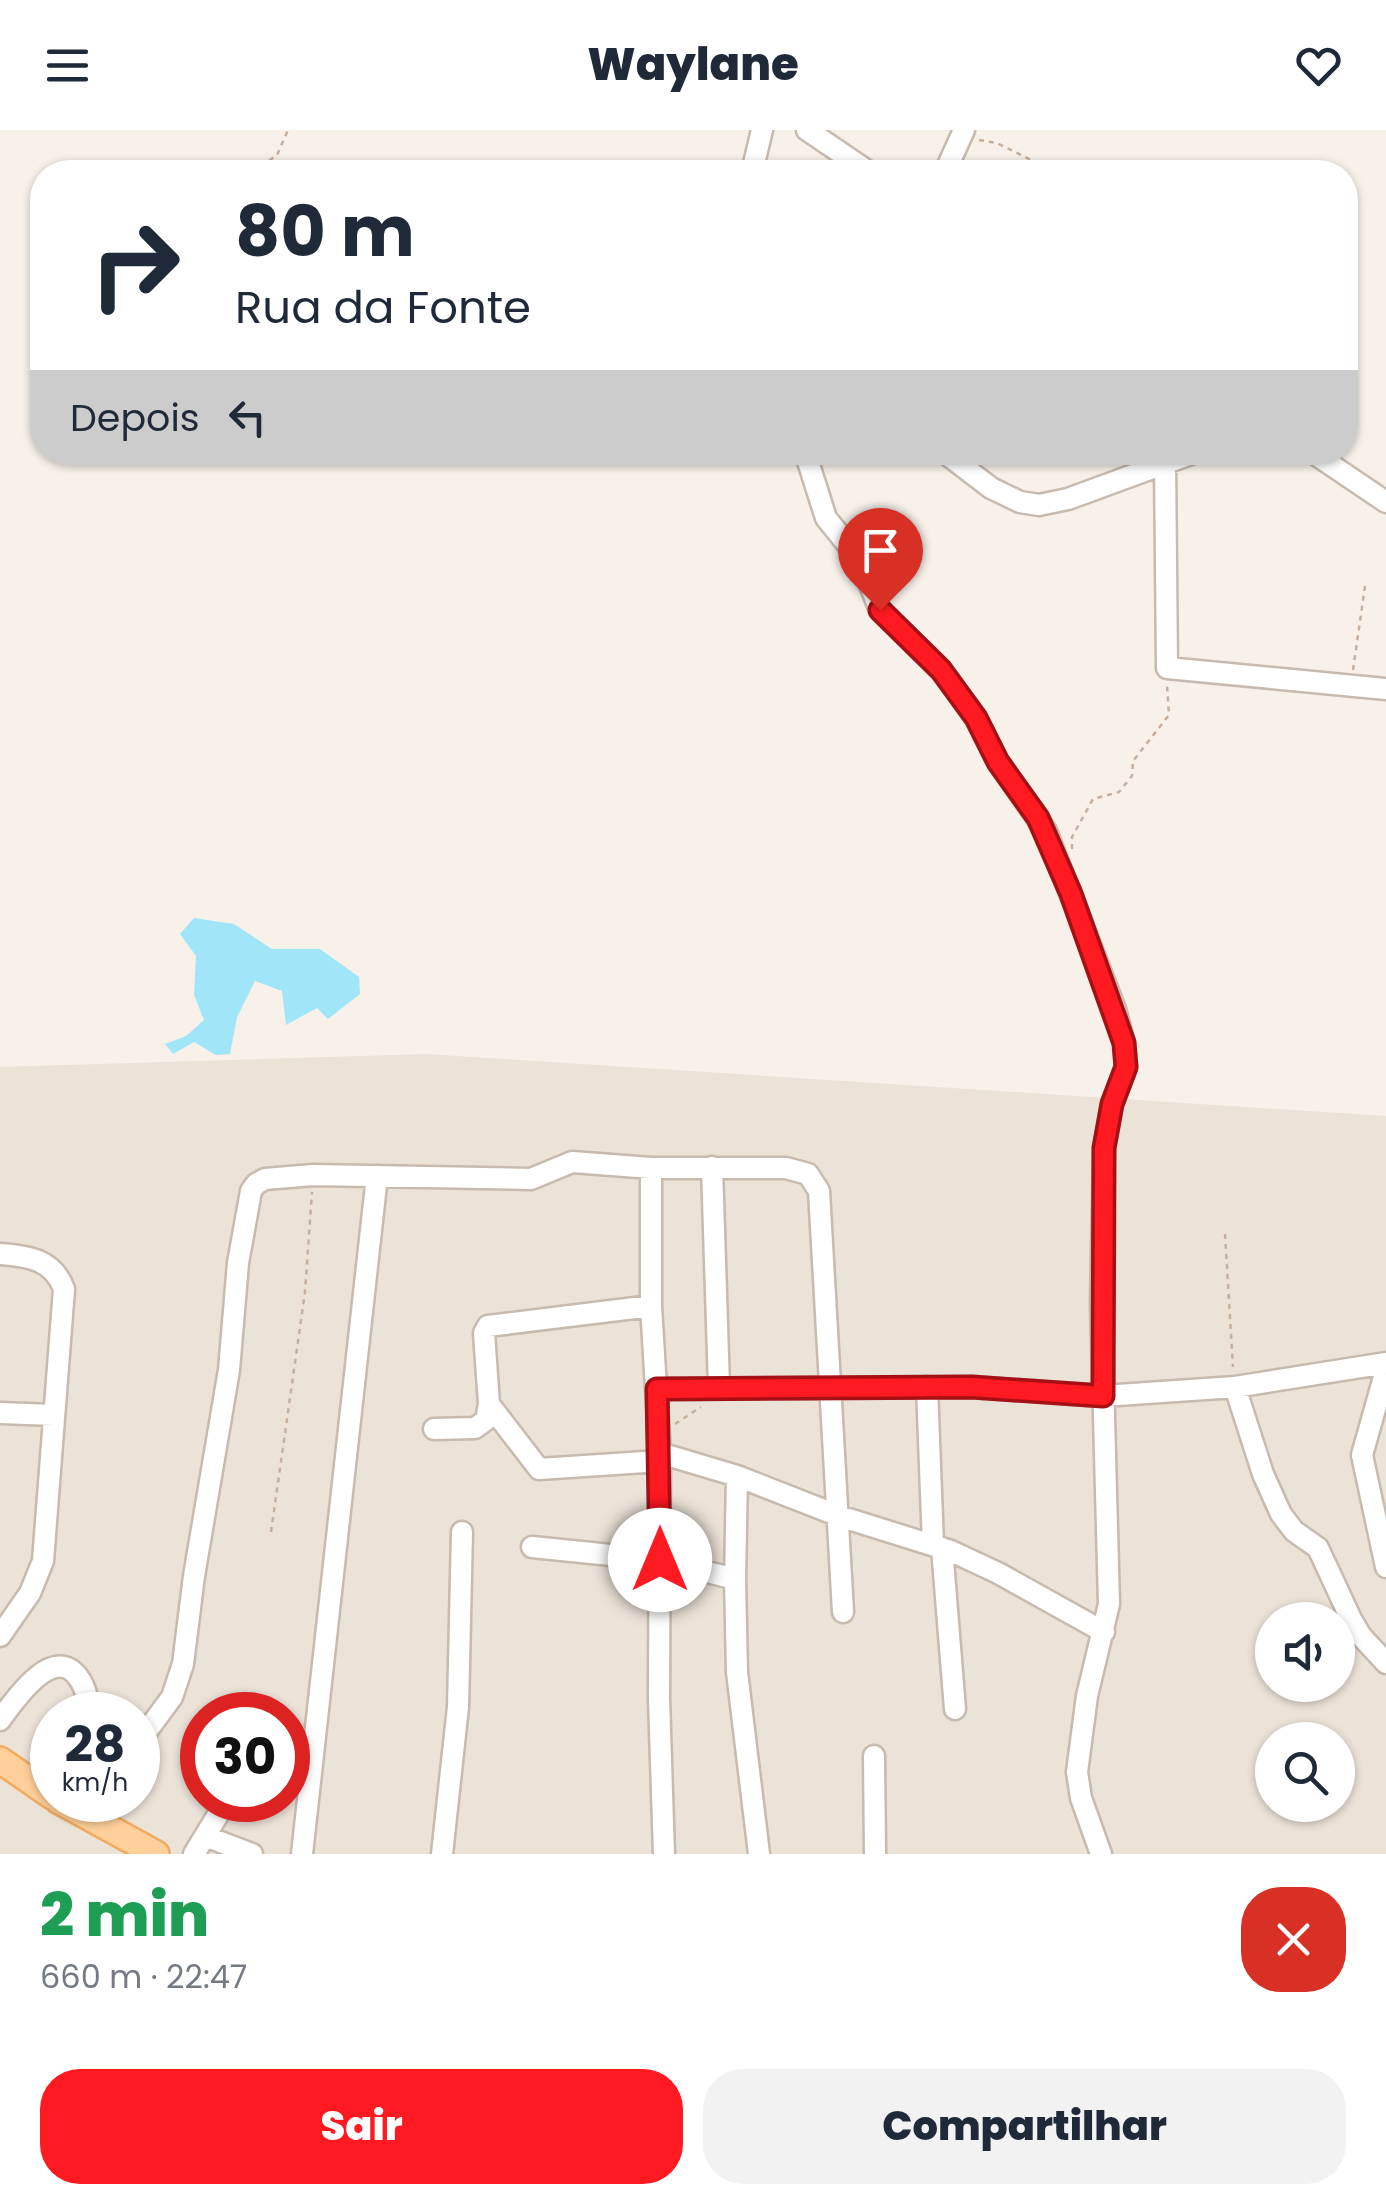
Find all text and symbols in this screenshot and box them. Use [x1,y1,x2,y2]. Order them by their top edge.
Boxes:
text: Waylane [587,33,799,96]
icon: menu [40,38,95,93]
icon: heart [1291,38,1346,93]
text: 80 m [235,182,415,281]
icon: right [70,200,200,330]
text: Rua da Fonte [235,276,531,339]
icon: left [220,390,275,445]
text: Depois [70,391,200,444]
pin [838,508,923,611]
icon: arrive [853,523,908,578]
position arrow [608,1508,712,1612]
map controls [1255,1602,1355,1822]
button: sound [1255,1602,1355,1702]
speed limit sign: 30 [180,1692,310,1822]
text: 28 [65,1709,125,1780]
button: search [1255,1722,1355,1822]
text: km/h [62,1765,128,1800]
text: 2 min [40,1873,209,1957]
button: close [1241,1887,1346,1992]
text: 660 m · 22:47 [40,1954,247,1999]
button: Sair [40,2069,683,2184]
button: Compartilhar [703,2069,1346,2184]

